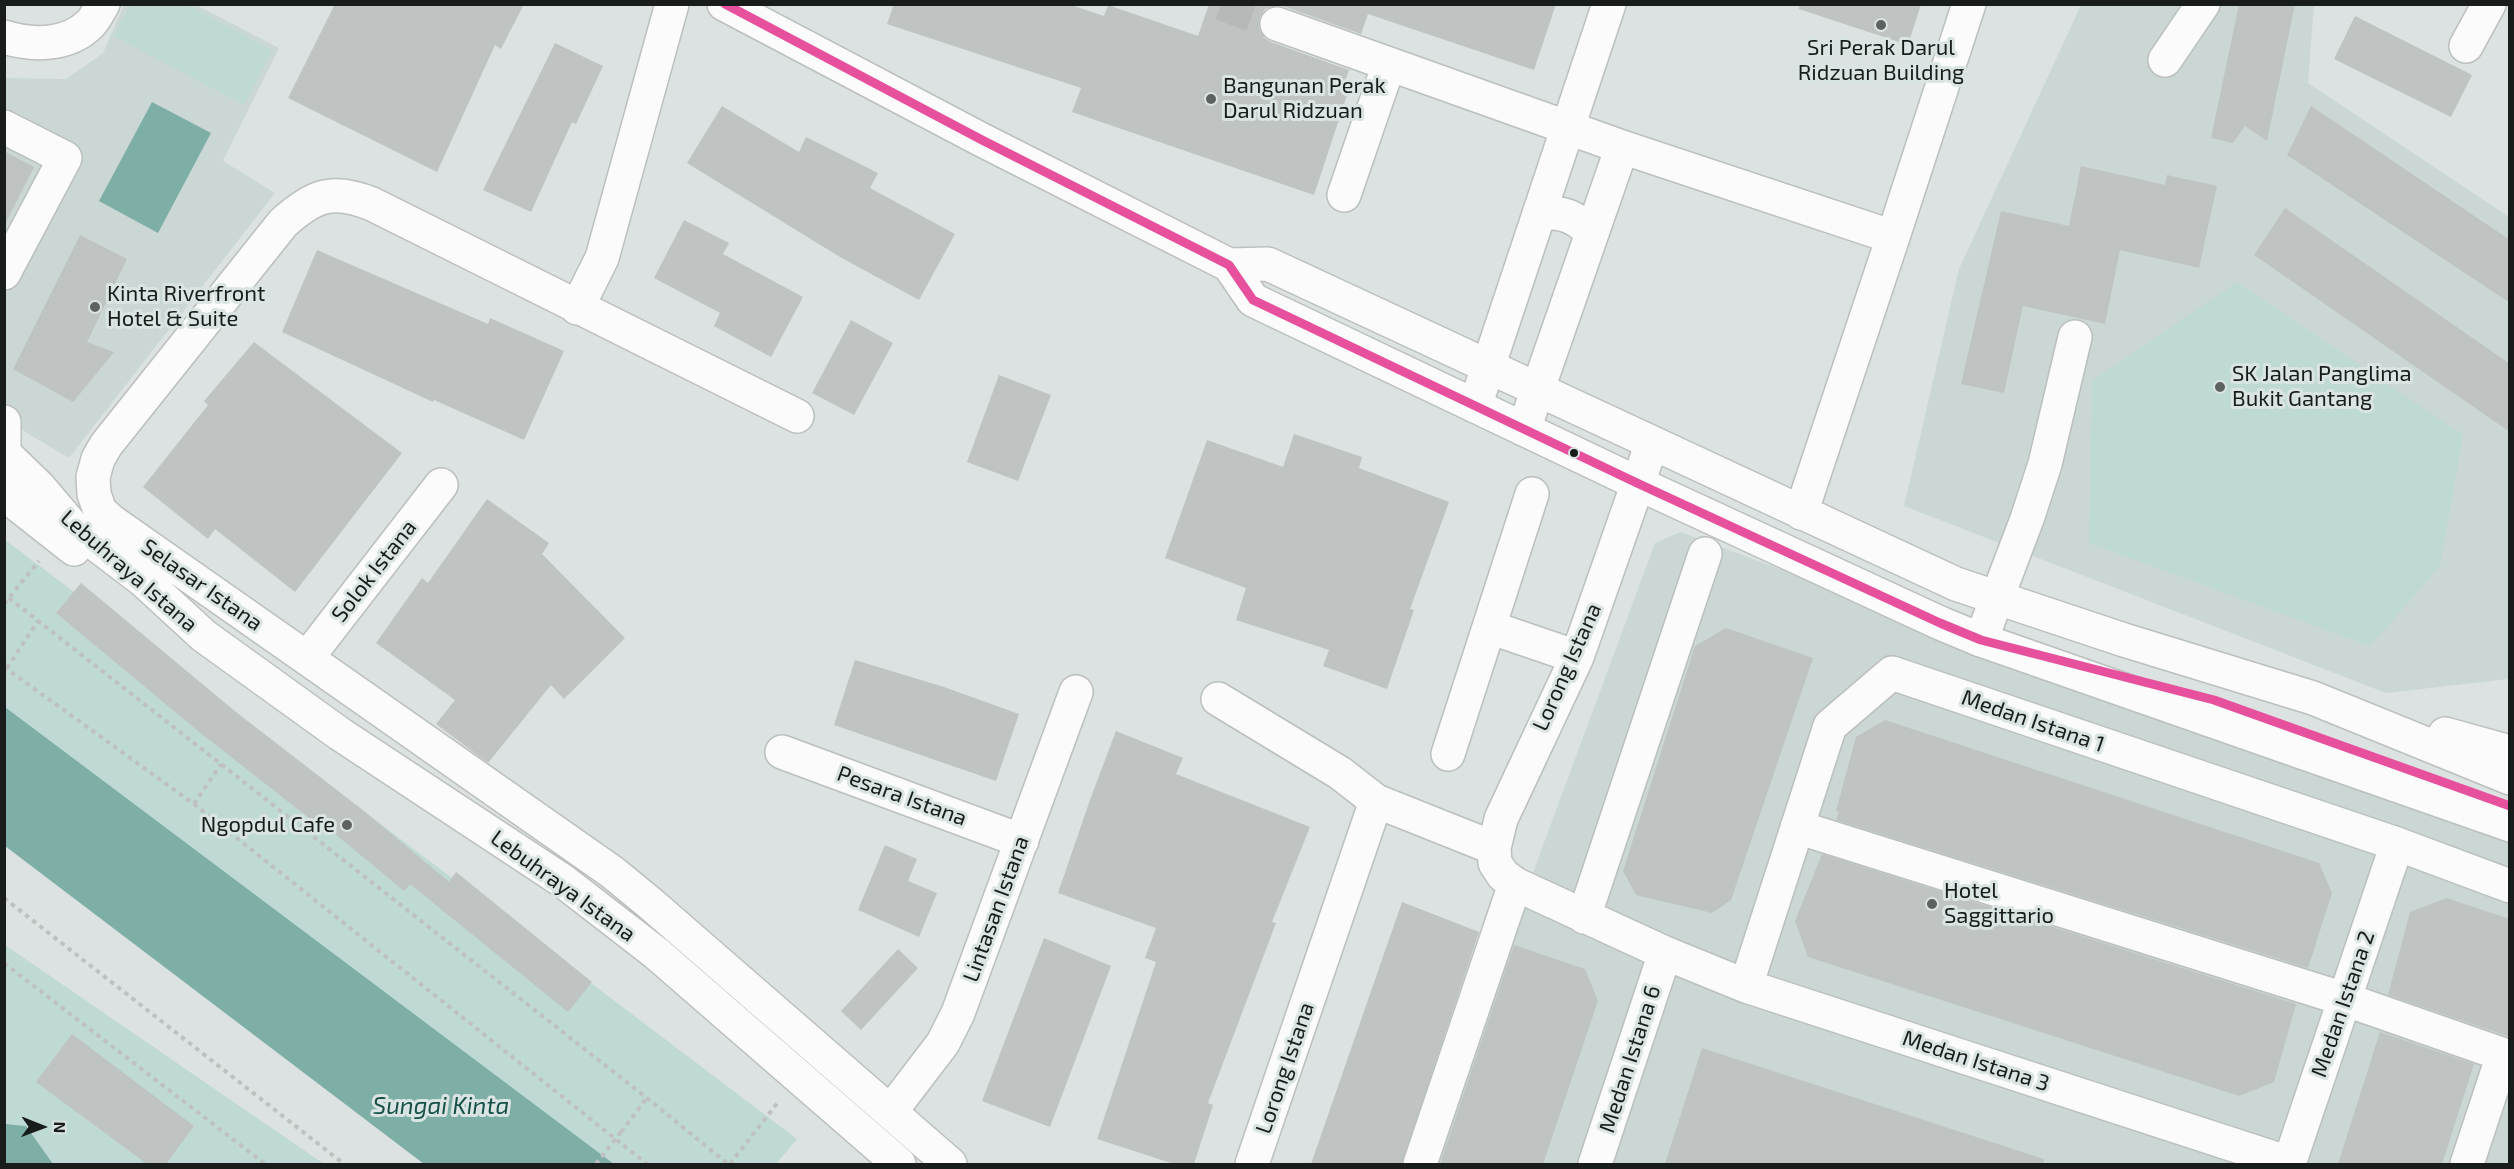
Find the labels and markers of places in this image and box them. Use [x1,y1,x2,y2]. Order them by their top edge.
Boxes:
marker: Sri Perak Darul Ridzuan Building [1874,18,1888,32]
place label: Sri Perak Darul Ridzuan Building [1798,35,1964,86]
place label: Bangunan Perak Darul Ridzuan [1223,73,1386,124]
marker: Bangunan Perak Darul Ridzuan [1204,92,1218,106]
place label: Kinta Riverfront Hotel & Suite [107,281,265,332]
marker: Kinta Riverfront Hotel & Suite [88,300,102,314]
place label: SK Jalan Panglima Bukit Gantang [2232,361,2411,412]
marker: SK Jalan Panglima Bukit Gantang [2213,380,2227,394]
unlabelled marker [1568,447,1580,459]
place label: Ngopdul Cafe [201,812,335,838]
marker: Ngopdul Cafe [340,818,354,832]
place label: Hotel Saggittario [1944,878,2054,930]
marker: Hotel Saggittario [1925,897,1939,911]

